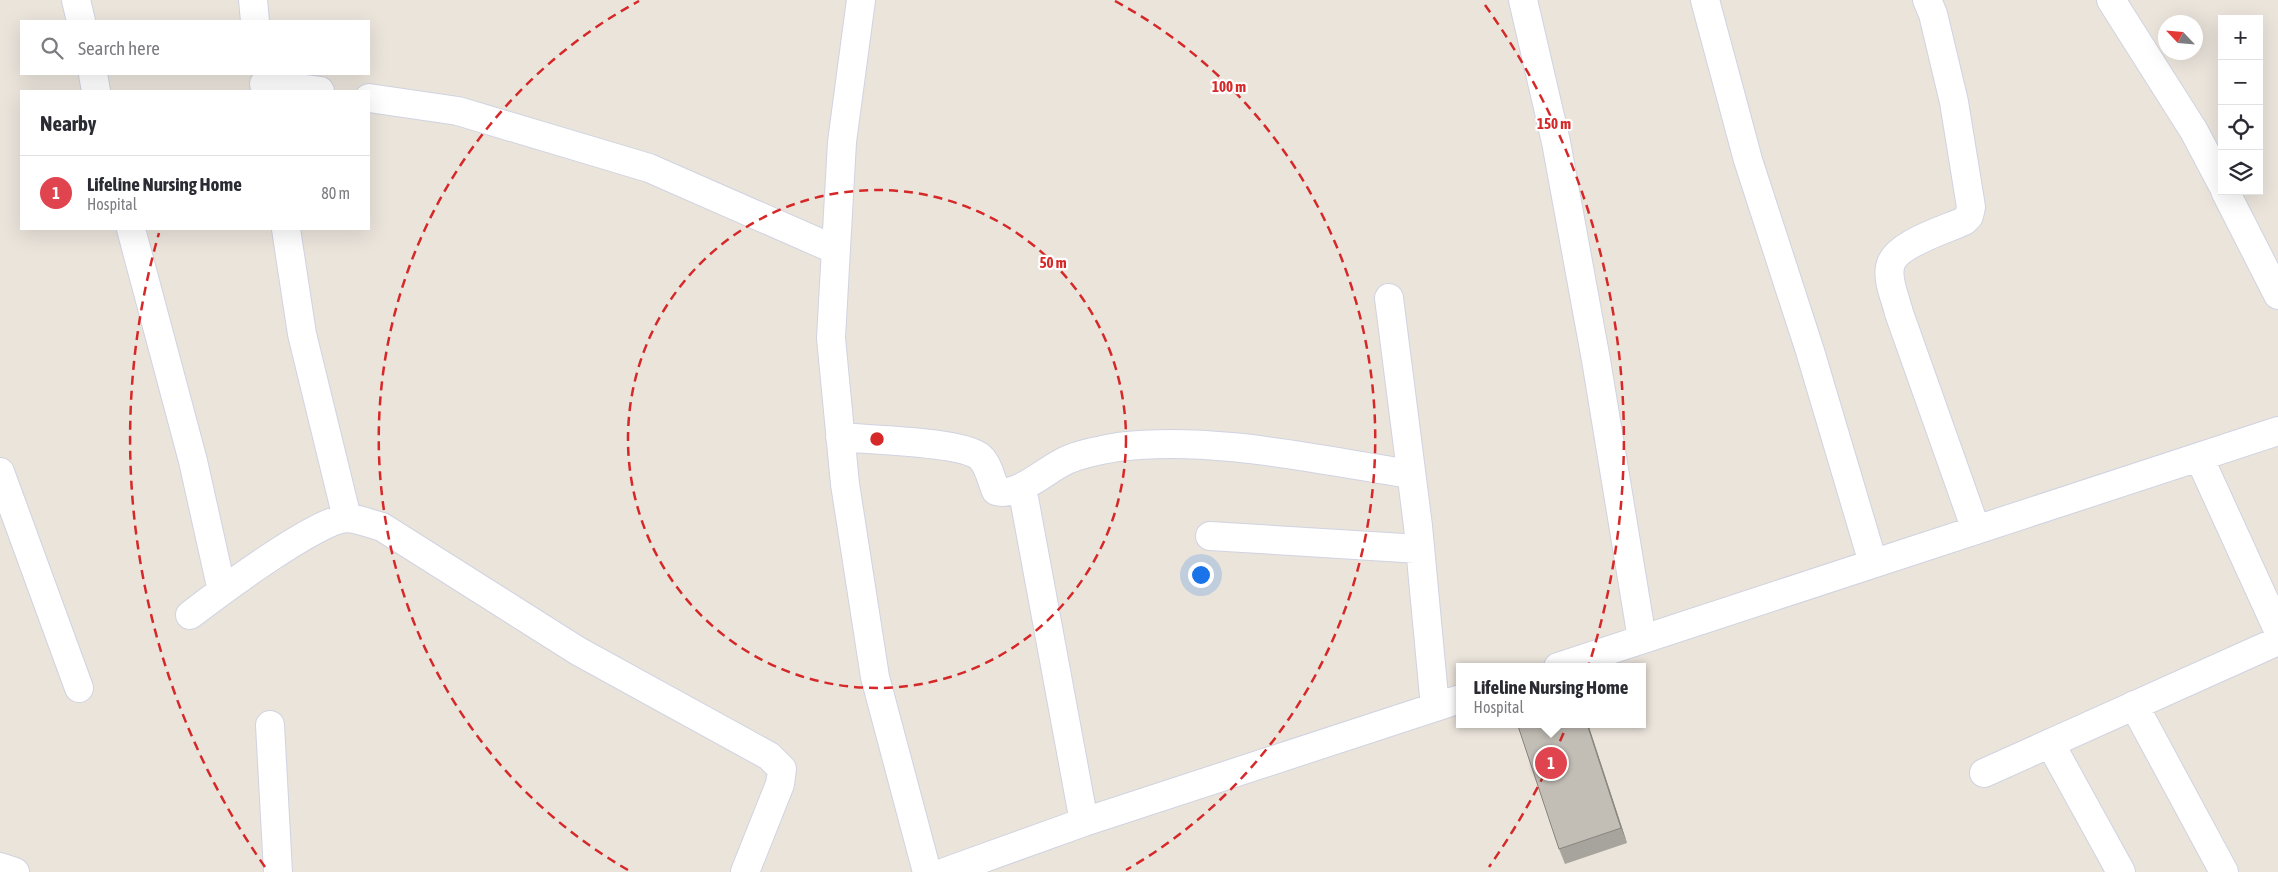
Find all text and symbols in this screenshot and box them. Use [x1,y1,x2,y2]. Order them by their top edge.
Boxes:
north arrow [2158,15,2203,60]
map controls [2218,15,2263,195]
button: + [2218,15,2263,60]
search box [20,20,370,75]
icon: search [38,34,66,62]
text: Search here [78,37,160,59]
button: − [2218,60,2263,105]
text: 100 m [1212,78,1246,95]
button: locate [2218,105,2263,150]
text: Nearby [40,111,96,135]
text: 150 m [1537,115,1571,132]
button: layers [2218,150,2263,195]
text: Lifeline Nursing Home [87,173,242,195]
text: 1 [52,184,60,202]
text: 80 m [321,184,350,202]
text: Hospital [87,195,137,213]
text: 50 m [1040,254,1067,271]
centre of rings [868,430,886,448]
your location [1188,562,1214,588]
popup [1456,663,1646,728]
text: Lifeline Nursing Home [1474,676,1628,698]
text: Hospital [1474,698,1524,716]
pin: 1 [1535,744,1567,782]

